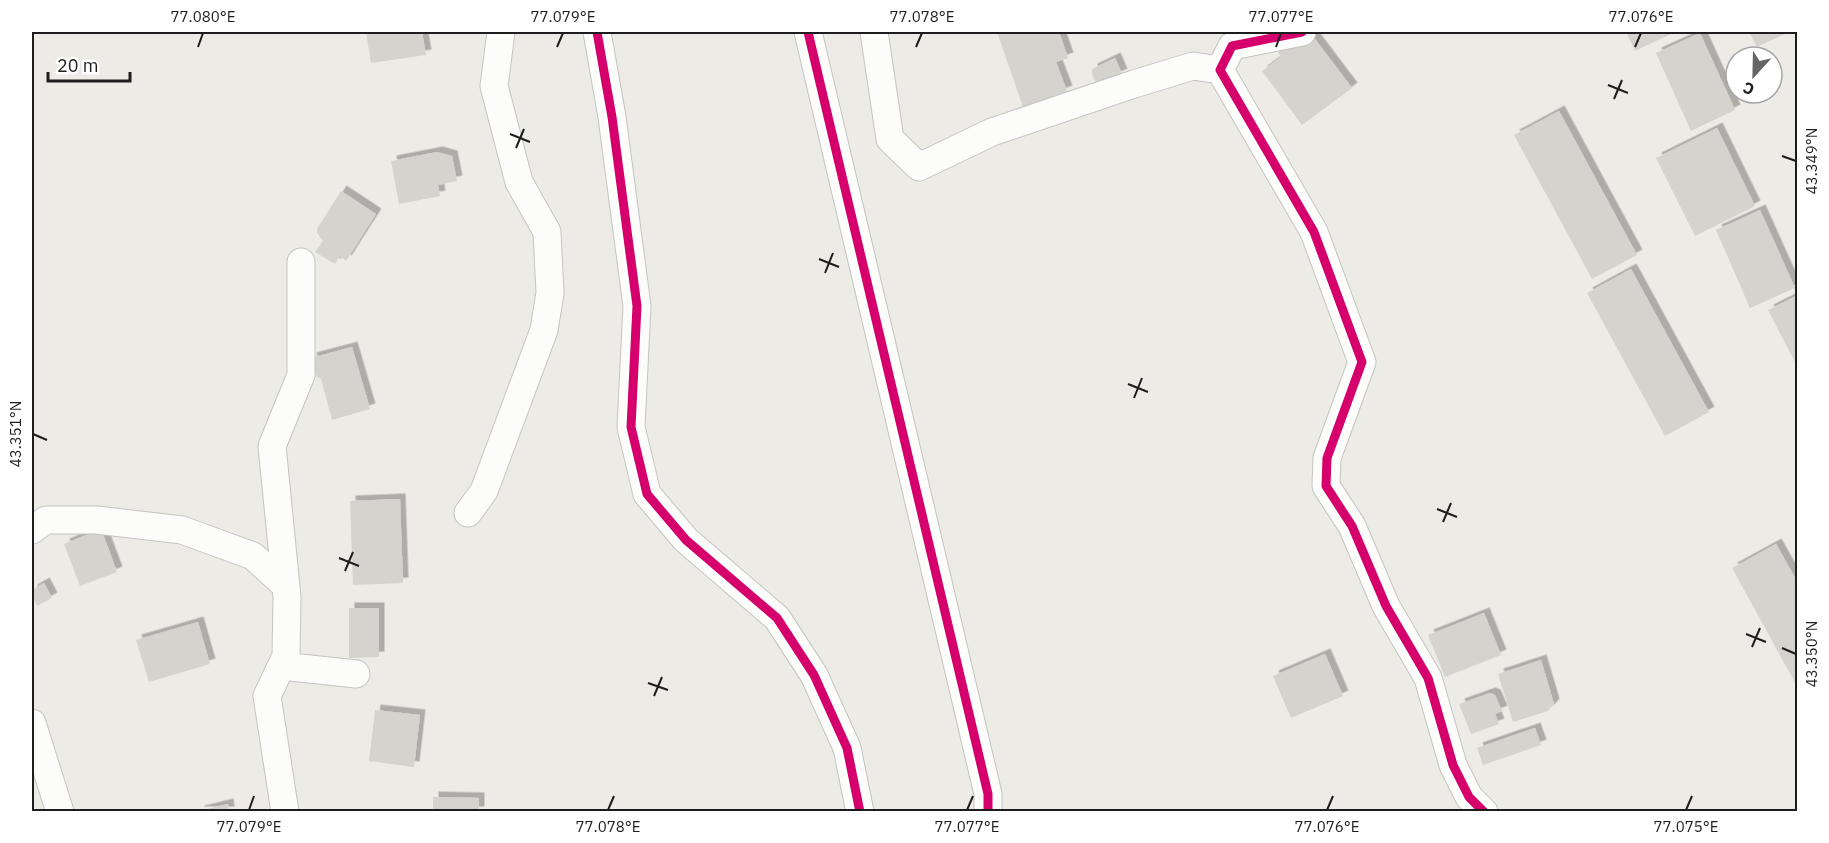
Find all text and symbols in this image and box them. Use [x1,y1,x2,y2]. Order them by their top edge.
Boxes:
text: 77.080°E [171,7,235,26]
text: 77.079°E [531,7,595,26]
text: 77.078°E [890,7,954,26]
text: 77.077°E [1249,7,1313,26]
text: 77.076°E [1609,7,1673,26]
scale bar [48,45,130,83]
north arrow [1724,45,1784,105]
text: 20 m [57,54,99,77]
text: С [1740,78,1757,100]
text: 43.349°N [1802,128,1821,194]
text: 43.351°N [6,401,25,467]
text: 43.350°N [1802,621,1821,687]
text: 77.079°E [217,817,281,836]
text: 77.078°E [576,817,640,836]
text: 77.077°E [935,817,999,836]
text: 77.076°E [1295,817,1359,836]
text: 77.075°E [1654,817,1718,836]

